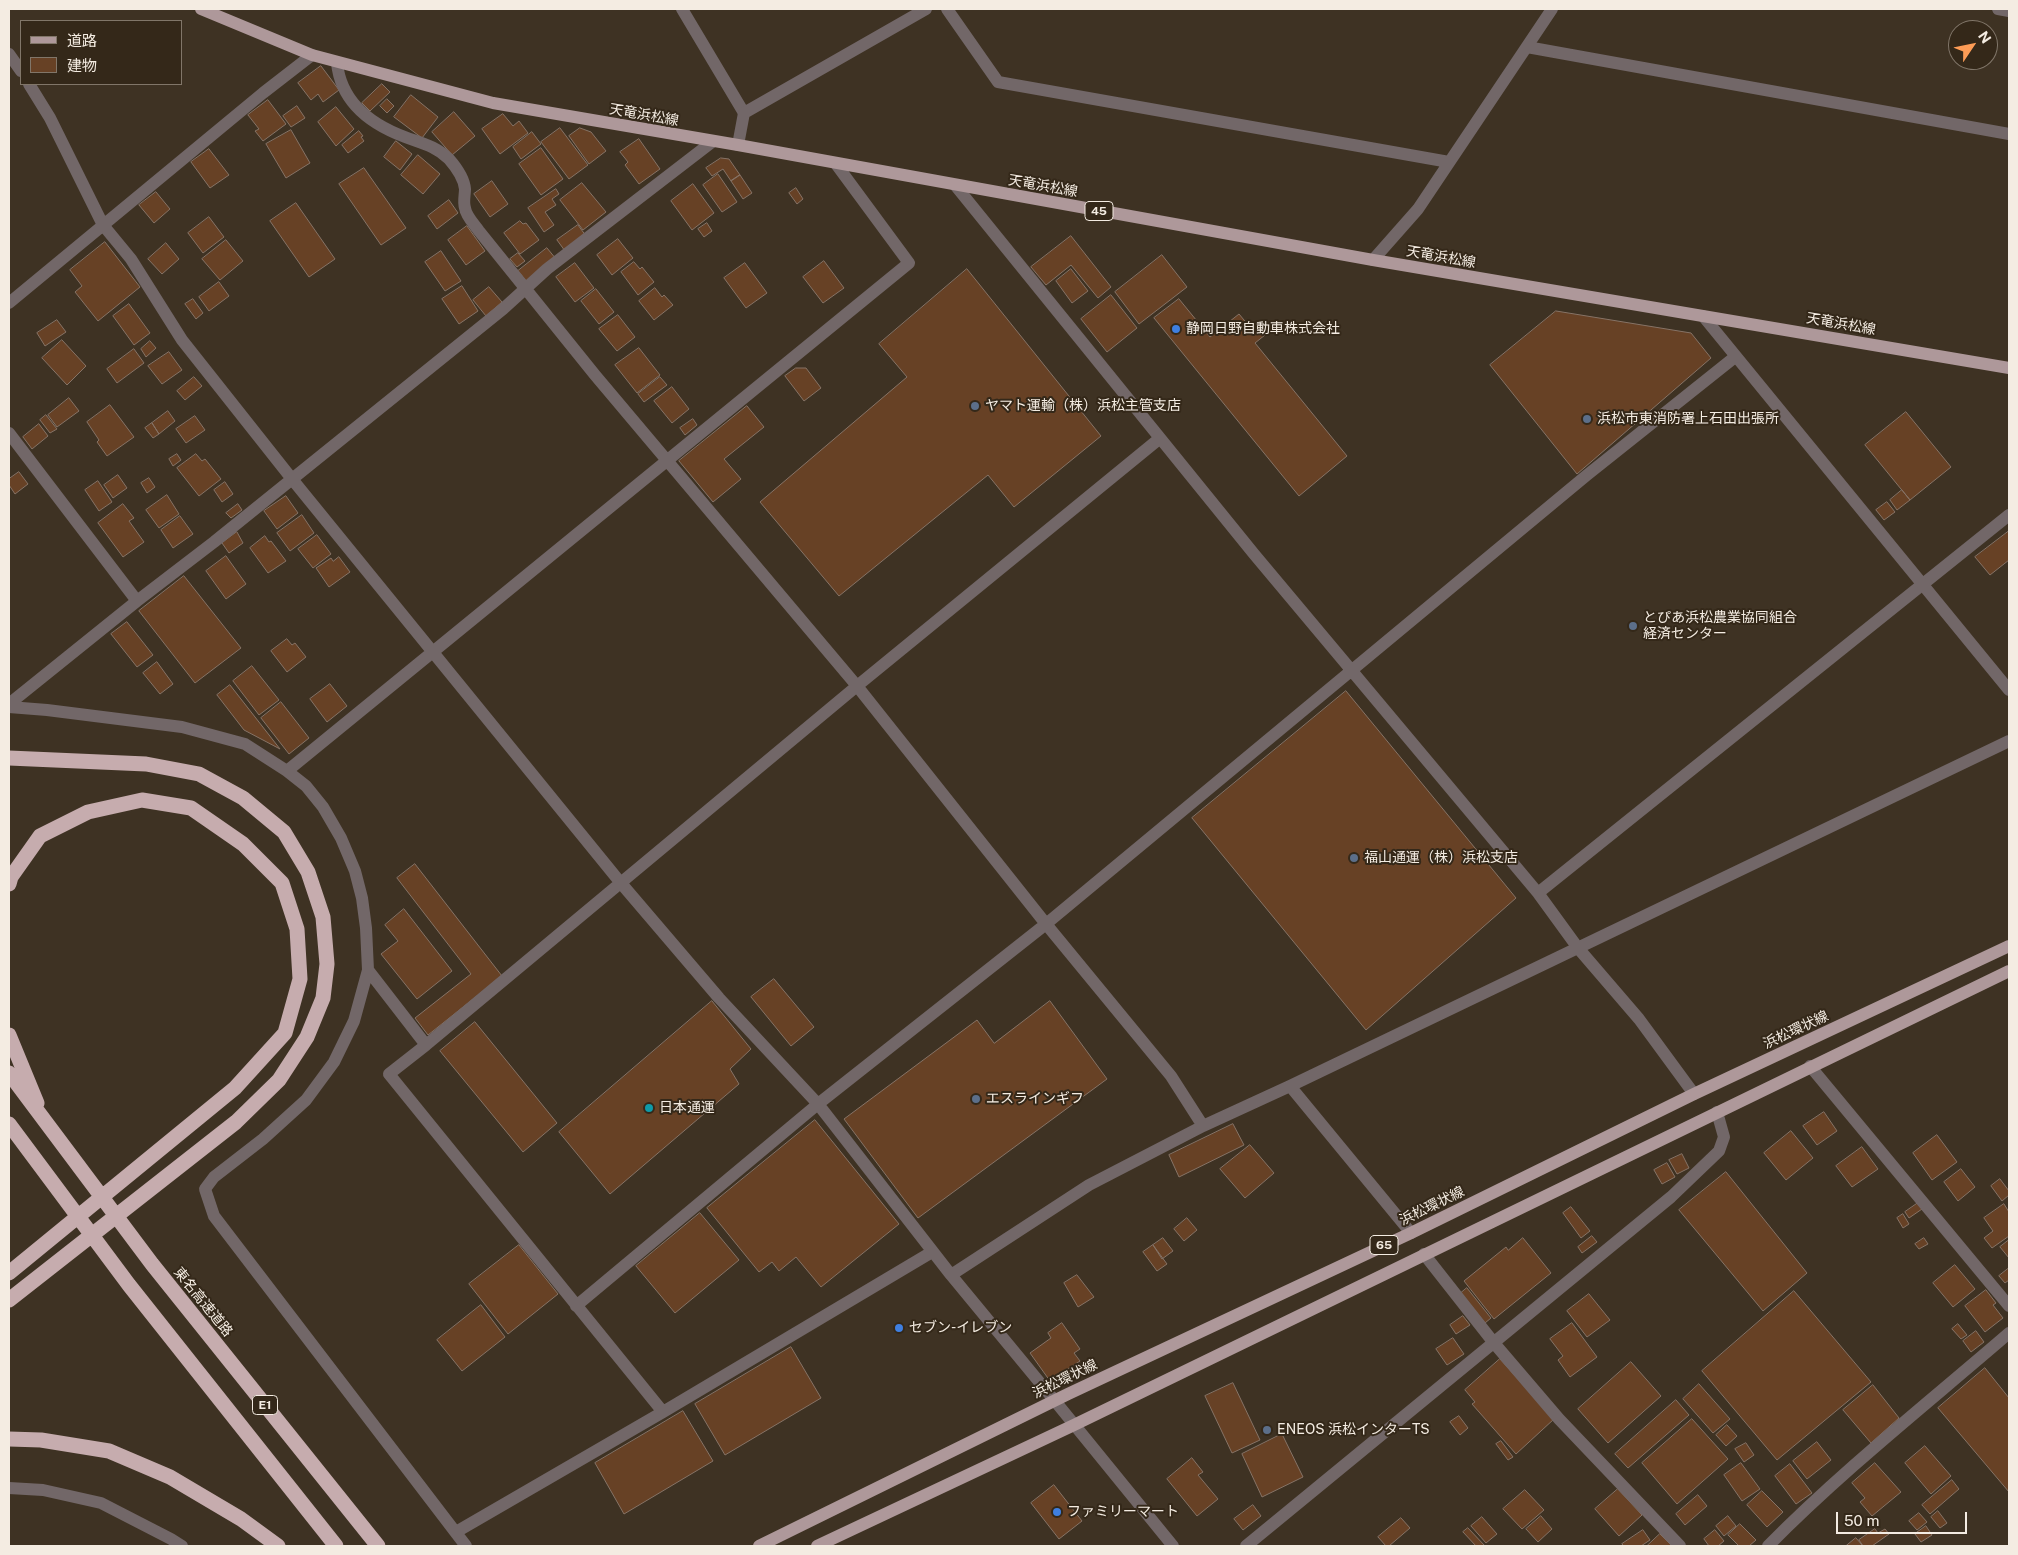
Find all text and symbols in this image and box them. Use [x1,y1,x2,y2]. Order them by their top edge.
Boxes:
legend [20,20,182,85]
north arrow [1948,20,1998,70]
text: N [1975,28,1994,46]
text: 道路 [67,32,97,49]
text: 建物 [67,57,97,74]
street label: 天竜浜松線 [608,101,680,129]
street label: 天竜浜松線 [1007,172,1079,200]
road number: 45 [1085,202,1113,220]
street label: 天竜浜松線 [1405,243,1477,271]
street label: 天竜浜松線 [1805,310,1877,338]
place label: 静岡日野自動車株式会社 [1186,321,1340,337]
marker: 静岡日野自動車株式会社 [1170,323,1182,335]
place label: ヤマト運輸（株）浜松主管支店 [985,398,1181,414]
marker: ヤマト運輸（株）浜松主管支店 [969,400,981,412]
place label: 浜松市東消防署上石田出張所 [1597,411,1779,427]
marker: 浜松市東消防署上石田出張所 [1581,413,1593,425]
place label: とぴあ浜松農業協同組合 経済センター [1643,610,1797,642]
marker: とぴあ浜松農業協同組合 経済センター [1627,620,1639,632]
place label: 福山通運（株）浜松支店 [1364,850,1518,866]
marker: 福山通運（株）浜松支店 [1348,852,1360,864]
street label: 浜松環状線 [1761,1008,1831,1052]
place label: エスラインギフ [986,1091,1084,1107]
marker: エスラインギフ [970,1093,982,1105]
place label: 日本通運 [659,1100,715,1116]
marker: 日本通運 [643,1102,655,1114]
street label: 浜松環状線 [1397,1183,1467,1229]
road number: 65 [1370,1236,1398,1254]
street label: 東名高速道路 [170,1264,236,1340]
place label: セブン-イレブン [909,1320,1012,1336]
marker: セブン-イレブン [893,1322,905,1334]
street label: 浜松環状線 [1030,1356,1100,1402]
road number: E1 [252,1396,278,1414]
place label: ENEOS 浜松インターTS [1277,1422,1430,1438]
marker: ENEOS 浜松インターTS [1261,1424,1273,1436]
scale bar [1838,1502,1969,1534]
place label: ファミリーマート [1067,1504,1179,1520]
marker: ファミリーマート [1051,1506,1063,1518]
text: 50 m [1844,1512,1879,1529]

